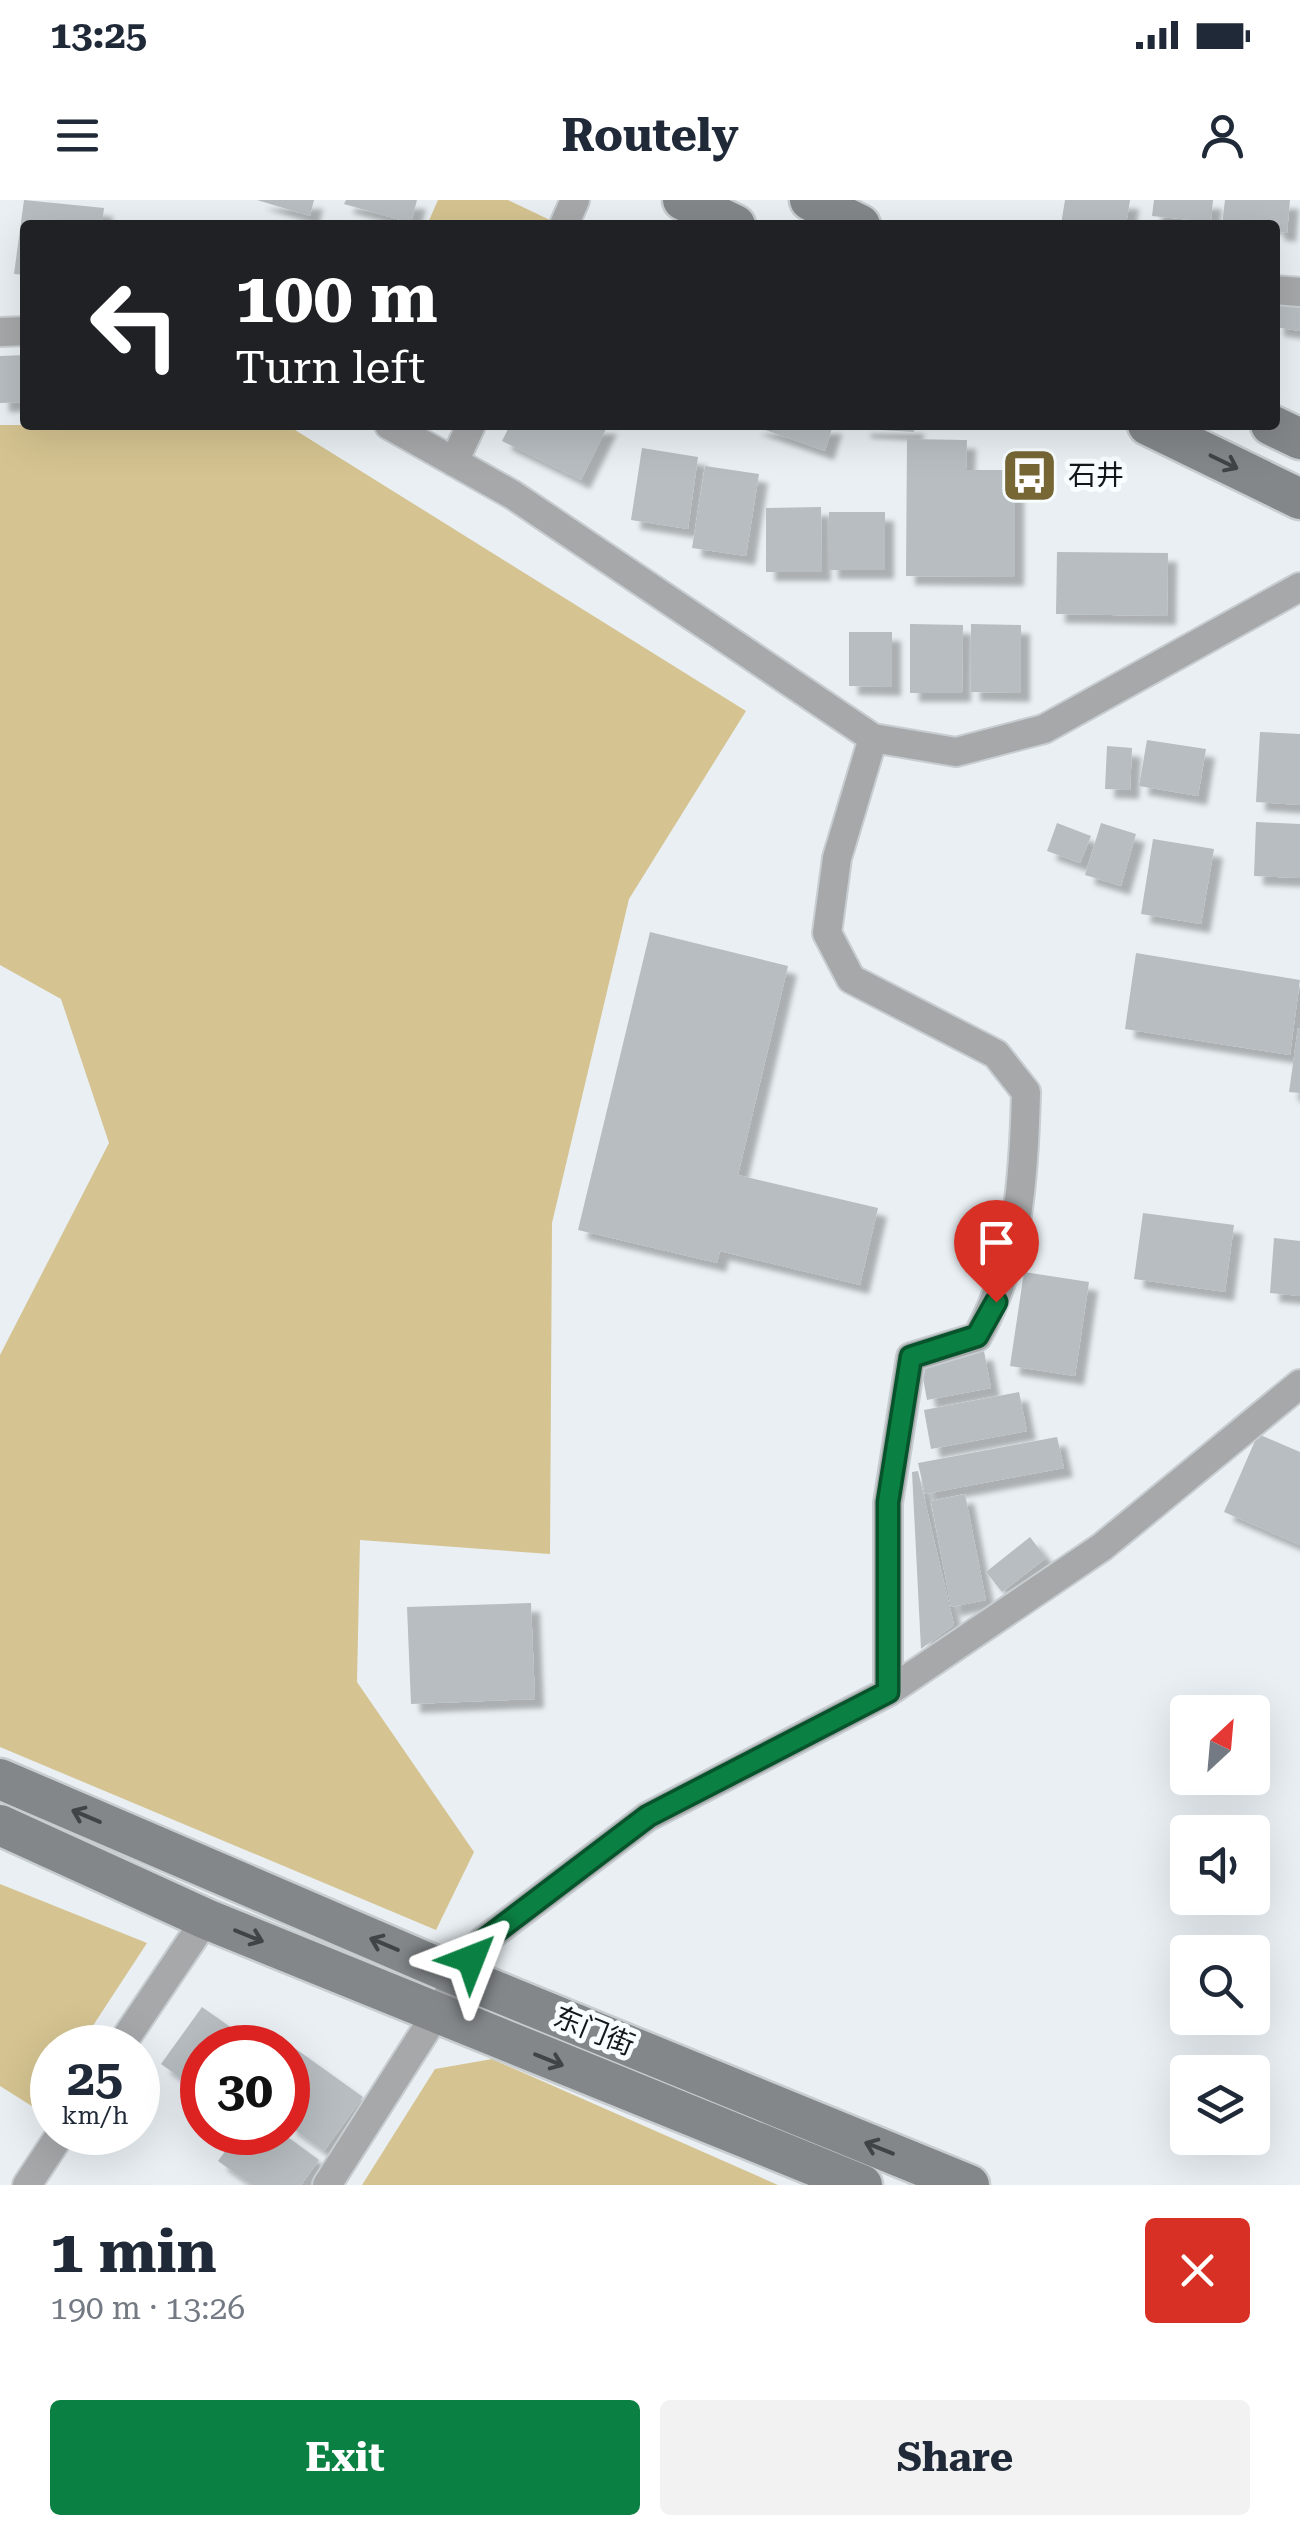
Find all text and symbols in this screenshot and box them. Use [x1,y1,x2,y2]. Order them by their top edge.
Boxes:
text: 13:25 [50,13,147,57]
icon: menu [50,108,105,163]
icon: person [1195,108,1250,163]
text: Routely [561,109,739,162]
text: 100 m [235,257,438,339]
icon: left [70,260,200,390]
text: Turn left [235,341,425,394]
bus stop icon: 石井 [999,445,1059,505]
one-way arrow [1209,453,1238,472]
place label: 石井 [1068,459,1124,492]
pin [954,1200,1039,1303]
icon: arrive [969,1215,1024,1270]
north arrow [1170,1695,1270,1795]
map controls [1170,1695,1270,2155]
one-way arrow [71,1806,101,1824]
button: sound [1170,1815,1270,1915]
position arrow [419,1907,523,2011]
one-way arrow [233,1929,264,1947]
one-way arrow [369,1934,400,1952]
button: search [1170,1935,1270,2035]
street label: 东门街 [549,2000,639,2062]
speed limit sign: 30 [180,2025,310,2155]
text: 25 [67,2049,123,2107]
one-way arrow [534,2052,564,2070]
button: layers [1170,2055,1270,2155]
text: km/h [62,2101,128,2130]
one-way arrow [864,2138,895,2156]
text: 1 min [50,2216,217,2287]
button: close [1145,2218,1250,2323]
text: 190 m · 13:26 [50,2289,245,2327]
button: Exit [50,2400,640,2515]
button: Share [660,2400,1250,2515]

